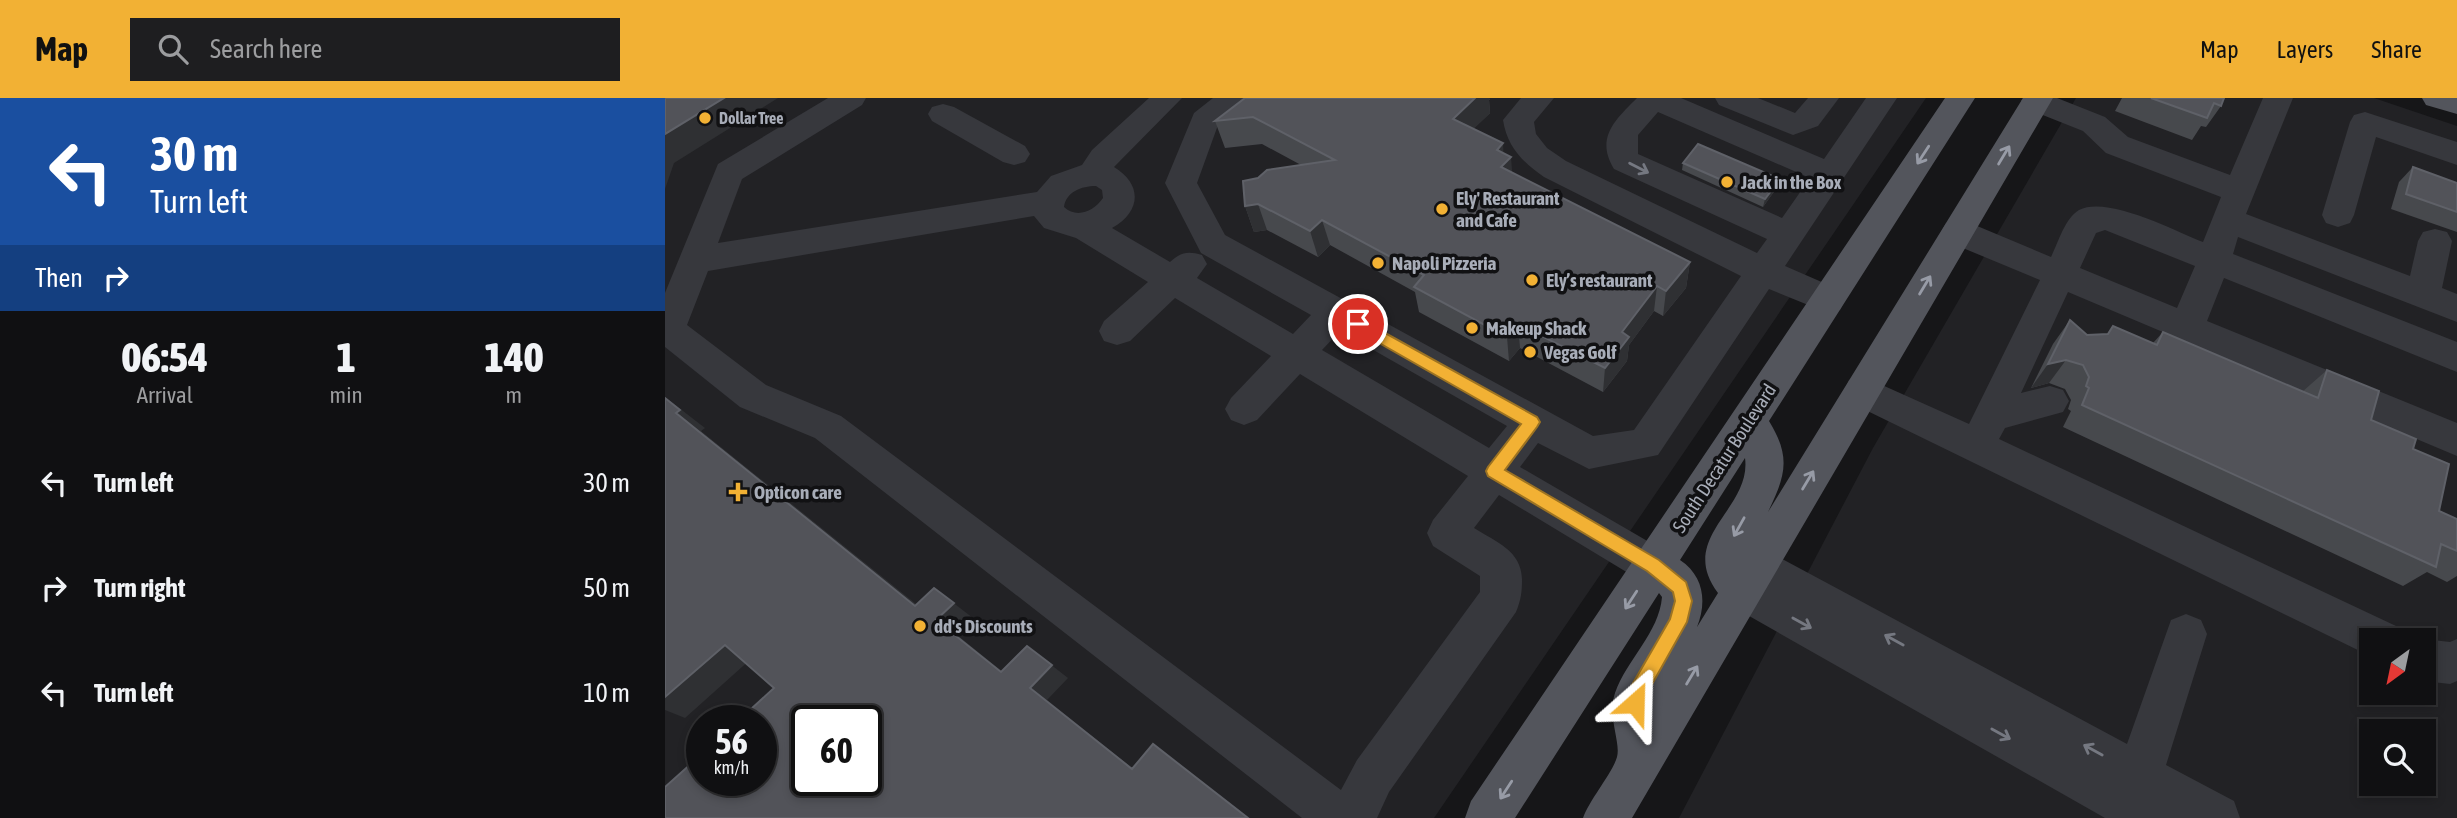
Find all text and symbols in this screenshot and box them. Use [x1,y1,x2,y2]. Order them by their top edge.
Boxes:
search box [130,18,620,81]
text: Map [35,30,88,68]
icon: search [154,30,192,68]
text: Search here [210,34,322,64]
text: Map [2200,36,2239,63]
text: Layers [2277,36,2333,63]
text: Share [2371,36,2422,63]
place label: Dollar Tree [719,109,784,127]
marker: Dollar Tree [697,110,713,126]
text: 30 m [150,125,238,181]
icon: left [35,126,126,217]
one-way arrow [1916,145,1930,164]
one-way arrow [1997,145,2011,165]
one-way arrow [1628,162,1649,176]
place label: Jack in the Box [1740,171,1842,193]
marker: Jack in the Box [1719,174,1735,190]
text: Turn left [150,183,248,220]
place label: Ely' Restaurant and Cafe [1456,187,1560,231]
marker: Ely' Restaurant and Cafe [1434,201,1450,217]
place label: Napoli Pizzeria [1392,252,1497,274]
marker: Napoli Pizzeria [1370,255,1386,271]
icon: right [97,259,135,297]
text: Then [35,263,83,293]
place label: Ely’s restaurant [1546,269,1653,291]
marker: Ely’s restaurant [1524,272,1540,288]
one-way arrow [1919,276,1933,296]
pin [1328,294,1388,354]
icon: arrive [1339,305,1377,343]
place label: Makeup Shack [1486,317,1587,339]
marker: Makeup Shack [1464,320,1480,336]
text: 06:54 [122,333,208,381]
text: 1 [336,333,356,381]
text: 140 [484,333,543,381]
place label: Vegas Golf [1543,341,1617,363]
marker: Vegas Golf [1522,344,1538,360]
street label: South Decatur Boulevard [1668,380,1780,536]
text: Arrival [137,382,193,408]
text: min [330,382,363,408]
text: m [506,382,522,408]
icon: left [35,464,73,502]
text: Turn left [94,468,174,498]
text: 30 m [583,468,630,498]
one-way arrow [1802,471,1816,491]
place label: Opticon care [754,481,842,503]
marker: Opticon care [728,482,748,502]
one-way arrow [1732,516,1746,536]
icon: right [35,569,73,607]
text: Turn right [94,573,185,603]
text: 50 m [583,573,630,603]
one-way arrow [1624,590,1638,609]
place label: dd's Discounts [934,615,1033,637]
one-way arrow [1792,616,1812,630]
marker: dd's Discounts [912,618,928,634]
north arrow [2359,628,2436,705]
map controls [2359,628,2436,796]
one-way arrow [1884,633,1905,646]
position arrow [1598,666,1672,740]
one-way arrow [1685,666,1699,686]
icon: left [35,674,73,712]
text: Turn left [94,678,174,708]
text: 10 m [583,678,630,708]
speed limit sign: 60 [791,705,882,796]
button: search [2359,719,2436,796]
text: 56 [715,721,748,761]
one-way arrow [1990,728,2011,741]
one-way arrow [2083,743,2104,756]
text: km/h [714,757,749,778]
one-way arrow [1499,780,1513,800]

